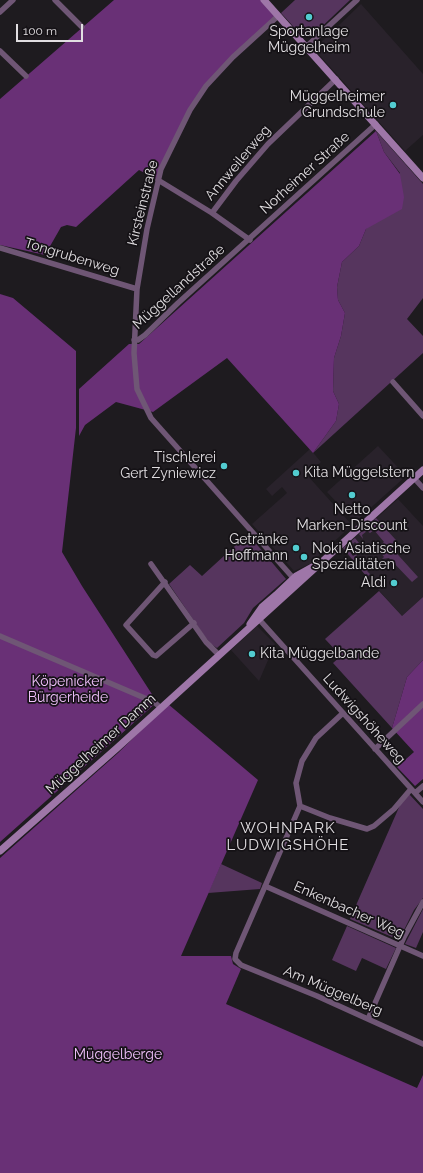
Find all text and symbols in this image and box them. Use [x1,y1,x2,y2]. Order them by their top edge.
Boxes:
marker: Sportanlage Müggelheim [304,12,314,22]
scale bar [18,16,85,42]
text: 100 m [23,24,57,38]
place label: Sportanlage Müggelheim [268,24,350,56]
place label: Müggelheimer Grundschule [290,89,385,122]
marker: Müggelheimer Grundschule [388,100,398,110]
street label: Annweilerweg [202,122,274,204]
street label: Norheimer Straße [257,128,353,218]
street label: Kirsteinstraße [124,158,162,248]
street label: Tongrubenweg [23,235,121,279]
street label: Müggellandstraße [129,241,229,333]
place label: Tischlerei Gert Zyniewicz [120,450,216,482]
marker: Tischlerei Gert Zyniewicz [219,461,229,471]
place label: Kita Müggelstern [304,465,414,481]
marker: Kita Müggelstern [291,468,301,478]
marker: Netto Marken-Discount [347,490,357,500]
place label: Netto Marken-Discount [297,502,407,534]
place label: Getränke Hoffmann [225,532,288,564]
place label: Noki Asiatische Spezialitäten [312,541,410,574]
marker: Getränke Hoffmann [291,543,301,553]
marker: Noki Asiatische Spezialitäten [299,552,309,562]
place label: Aldi [361,575,386,591]
marker: Aldi [389,578,399,588]
place label: Kita Müggelbande [260,646,379,662]
marker: Kita Müggelbande [247,649,257,659]
street label: Ludwigshöheweg [319,670,409,768]
park label: Köpenicker Bürgerheide [28,674,108,706]
street label: Müggelheimer Damm [43,690,159,798]
district label: WOHNPARK LUDWIGSHÖHE [227,819,349,854]
street label: Enkenbacher Weg [291,878,407,942]
street label: Am Müggelberg [281,963,385,1019]
park label: Müggelberge [74,1047,162,1063]

